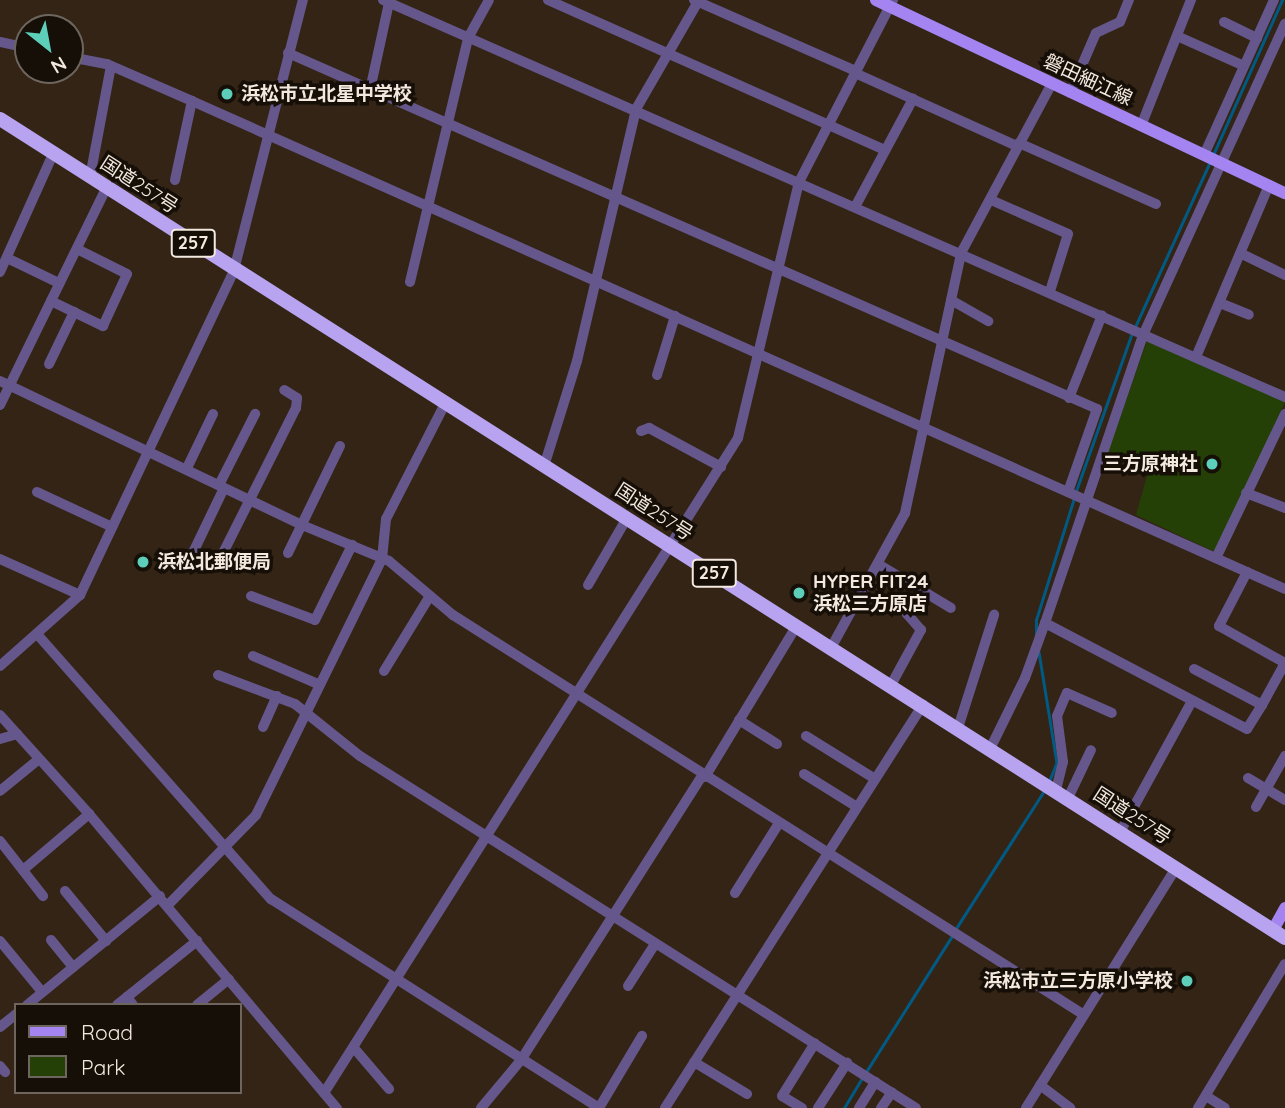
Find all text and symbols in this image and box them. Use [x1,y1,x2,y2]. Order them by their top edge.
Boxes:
north arrow [14,14,84,84]
street label: 磐田細江線 [1040,50,1136,110]
text: N [47,51,71,79]
place label: 浜松市立北星中学校 [241,83,412,105]
marker: 浜松市立北星中学校 [219,86,235,102]
street label: 国道257号 [96,152,182,218]
road number: 257 [170,229,216,258]
place label: 三方原神社 [1103,453,1198,475]
marker: 三方原神社 [1204,456,1220,472]
street label: 国道257号 [611,479,697,545]
place label: 浜松北郵便局 [157,551,271,573]
marker: 浜松北郵便局 [135,554,151,570]
road number: 257 [691,558,737,588]
place label: HYPER FIT24 浜松三方原店 [813,571,928,615]
marker: HYPER FIT24 浜松三方原店 [791,585,807,601]
street label: 国道257号 [1089,783,1175,849]
place label: 浜松市立三方原小学校 [983,970,1173,992]
marker: 浜松市立三方原小学校 [1179,973,1195,989]
legend [14,1003,242,1094]
text: Road [81,1019,133,1045]
text: Park [81,1054,125,1080]

